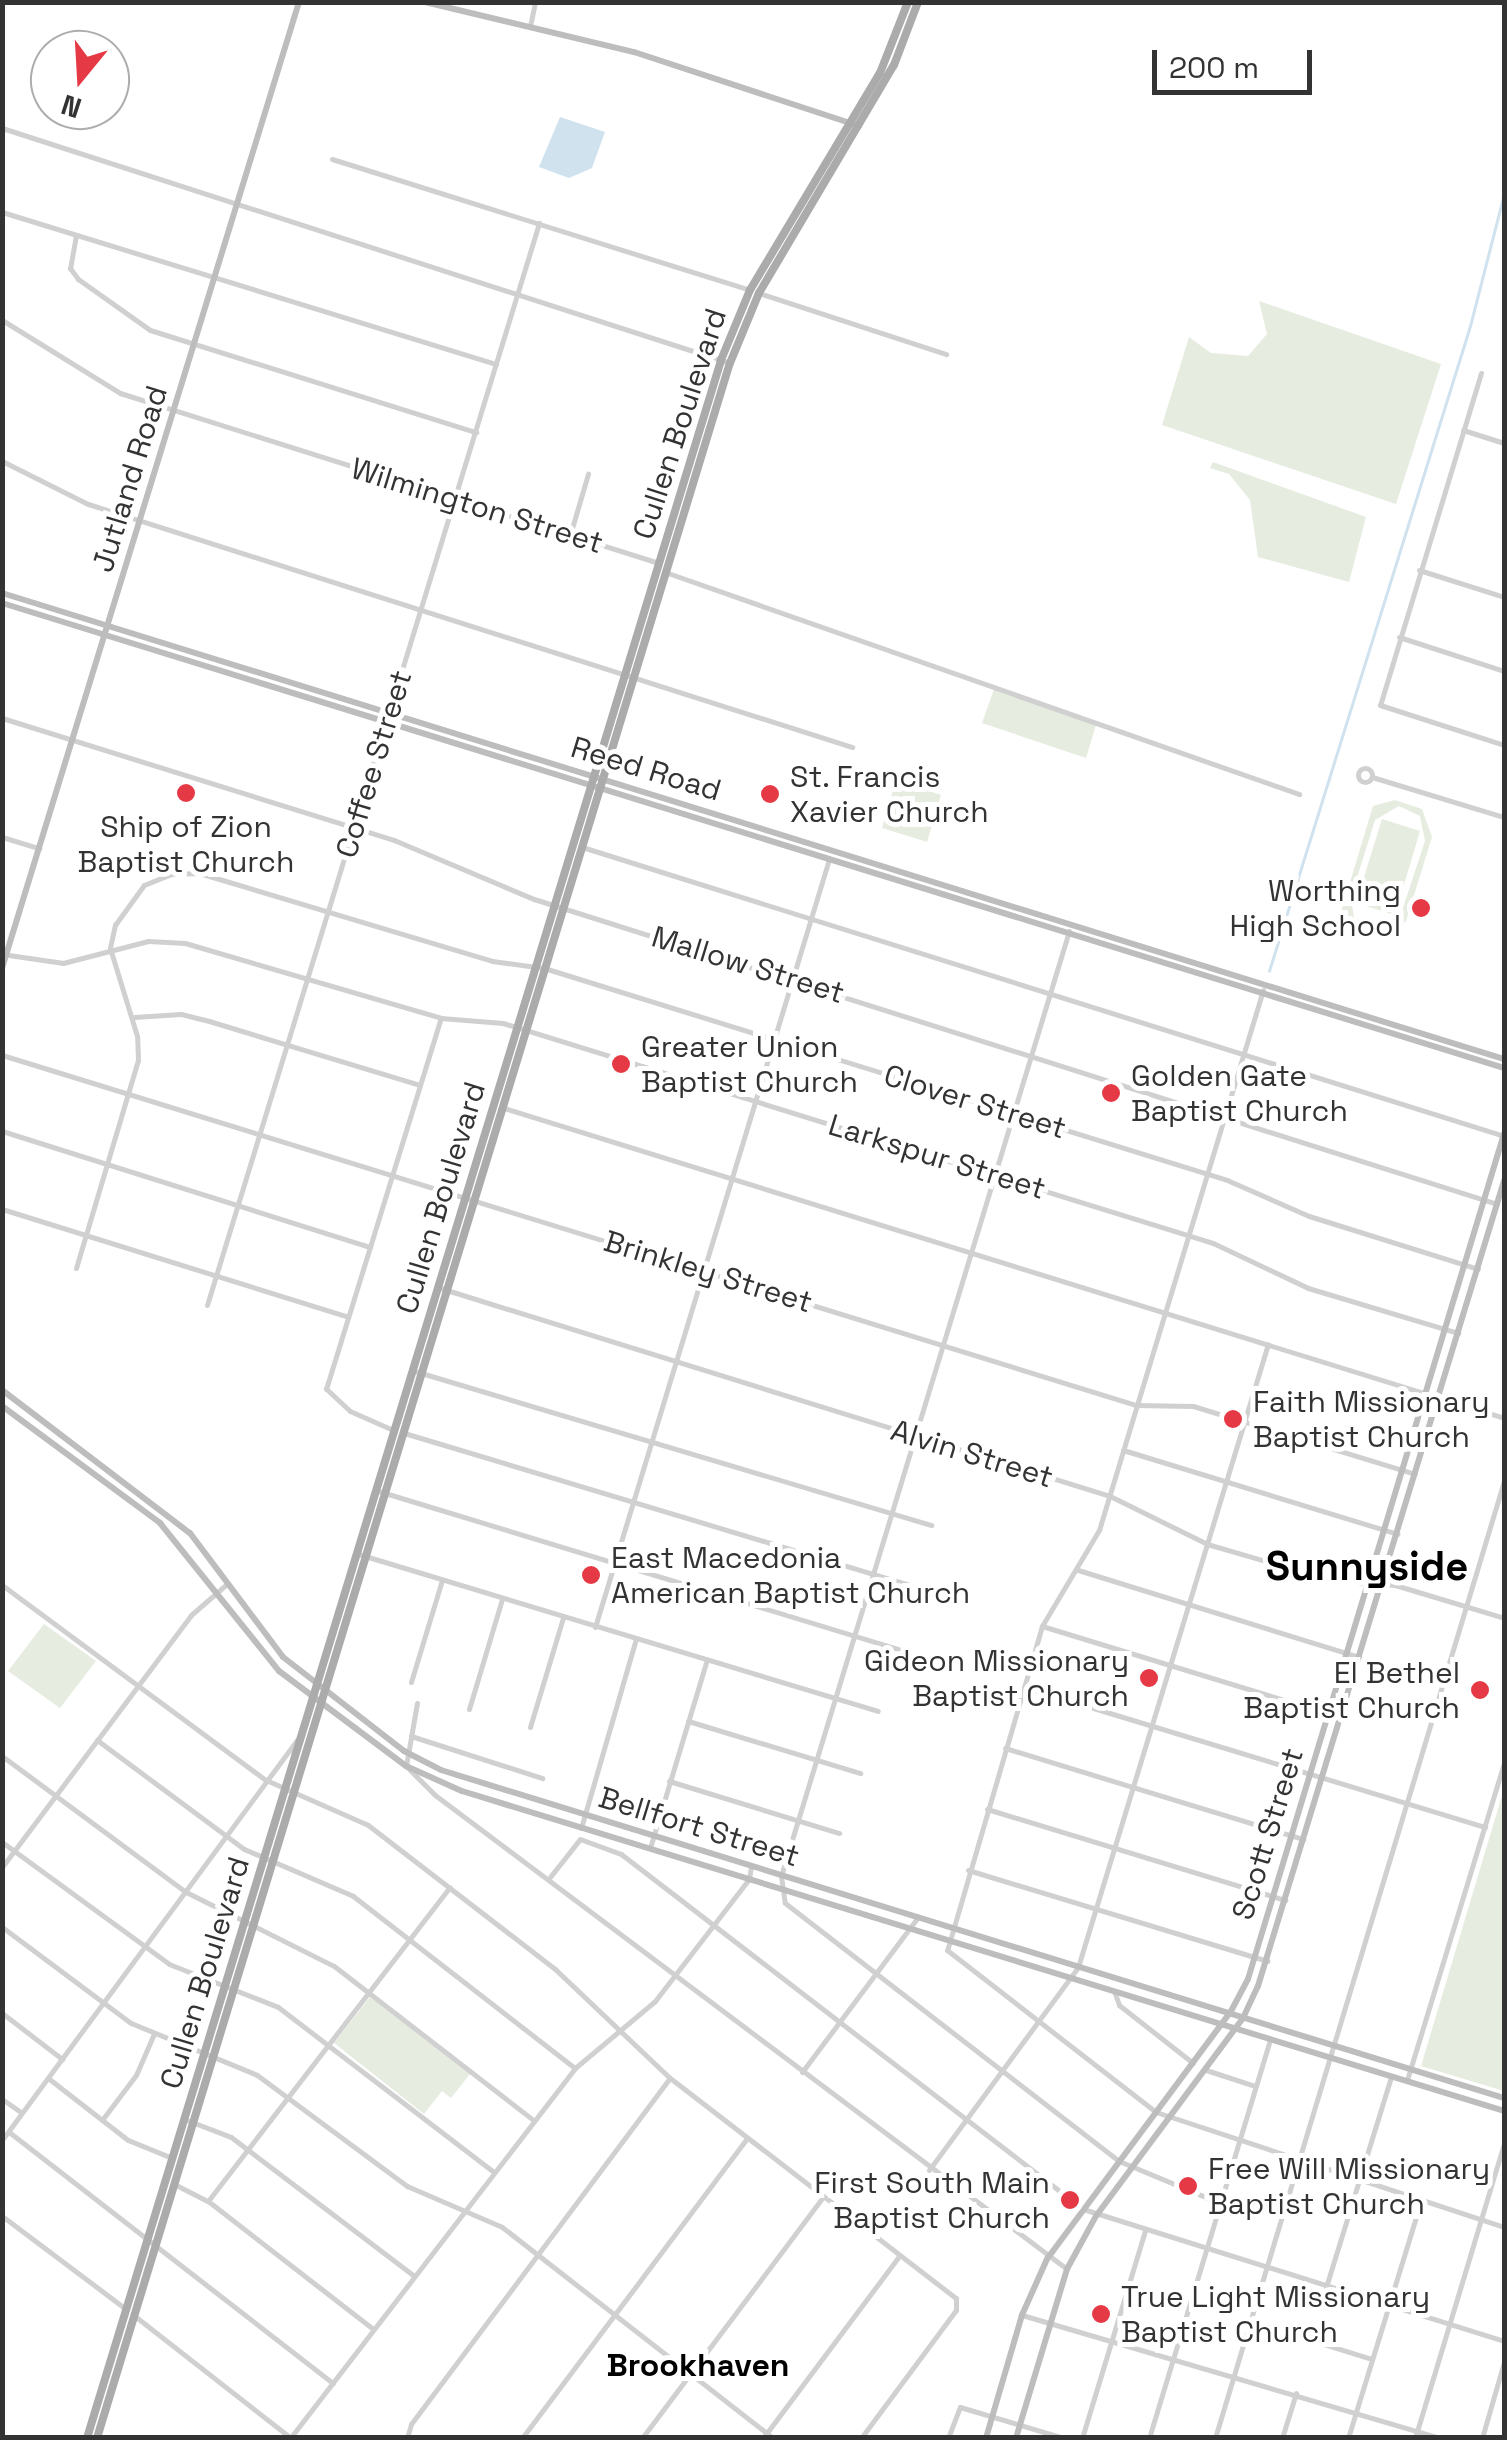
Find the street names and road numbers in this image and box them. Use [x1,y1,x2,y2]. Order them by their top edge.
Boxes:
street label: Cullen Boulevard [626,304,734,544]
street label: Jutland Road [85,382,175,576]
street label: Wilmington Street [347,451,607,561]
street label: Coffee Street [328,666,420,862]
street label: Reed Road [567,729,725,809]
street label: Mallow Street [647,919,849,1011]
street label: Clover Street [880,1057,1070,1147]
street label: Cullen Boulevard [389,1078,493,1318]
street label: Larkspur Street [824,1107,1050,1207]
street label: Brinkley Street [600,1223,816,1321]
street label: Alvin Street [887,1412,1057,1496]
street label: Scott Street [1225,1744,1311,1924]
street label: Bellfort Street [594,1779,804,1875]
street label: Cullen Boulevard [153,1853,257,2093]

